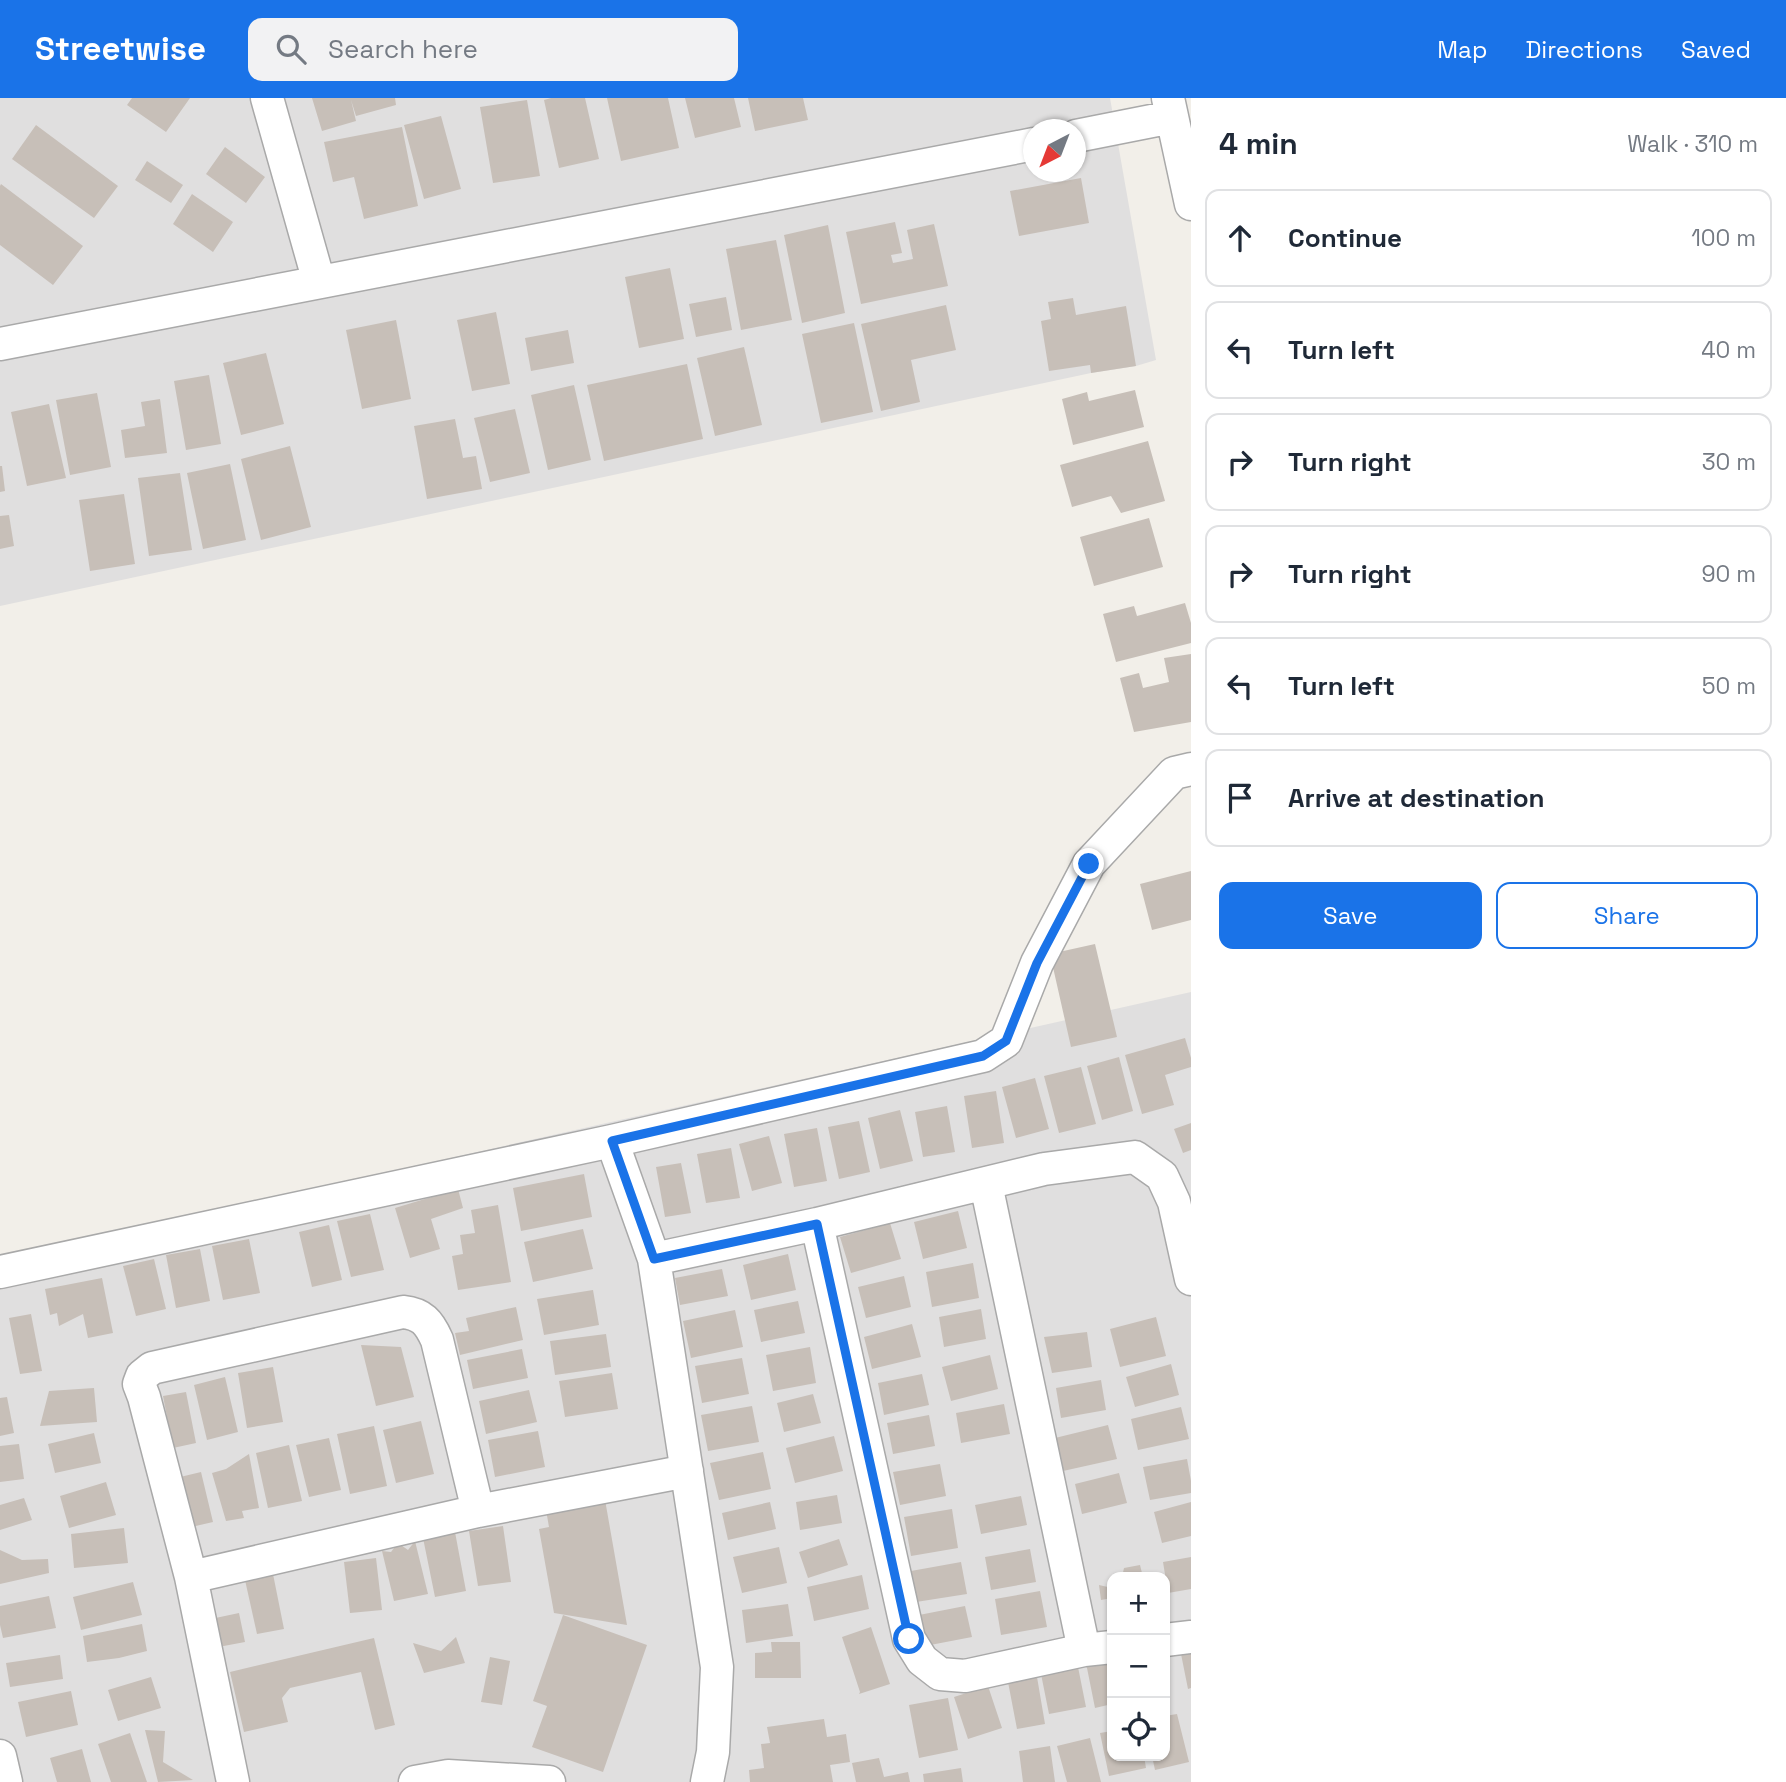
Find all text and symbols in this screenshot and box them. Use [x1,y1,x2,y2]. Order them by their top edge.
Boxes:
search box [248,18,738,81]
text: Streetwise [35,28,206,70]
icon: search [272,30,310,68]
text: Search here [328,32,478,66]
text: Map [1437,34,1487,65]
text: Directions [1525,34,1643,65]
text: Saved [1681,34,1751,65]
north arrow [1023,119,1086,182]
text: 4 min [1219,124,1298,163]
text: Walk · 310 m [1627,129,1758,159]
icon: ahead [1221,219,1259,257]
text: Continue [1288,221,1402,255]
text: 100 m [1691,223,1756,253]
icon: left [1221,331,1259,369]
text: Turn left [1288,333,1395,367]
text: 40 m [1701,335,1756,365]
icon: right [1221,443,1259,481]
text: Turn right [1288,445,1412,479]
text: 30 m [1702,447,1756,477]
icon: right [1221,555,1259,593]
text: Turn right [1288,557,1412,591]
text: 90 m [1701,559,1756,589]
icon: left [1221,667,1259,705]
text: Turn left [1288,669,1395,703]
text: 50 m [1702,671,1756,701]
icon: arrive [1221,779,1259,817]
text: Arrive at destination [1288,781,1545,815]
route end [1073,848,1104,879]
button: Save [1219,882,1482,949]
button: Share [1496,882,1758,949]
map controls [1107,1572,1170,1761]
button: + [1107,1572,1170,1635]
route start [893,1623,924,1654]
button: − [1107,1635,1170,1698]
button: locate [1107,1698,1170,1761]

